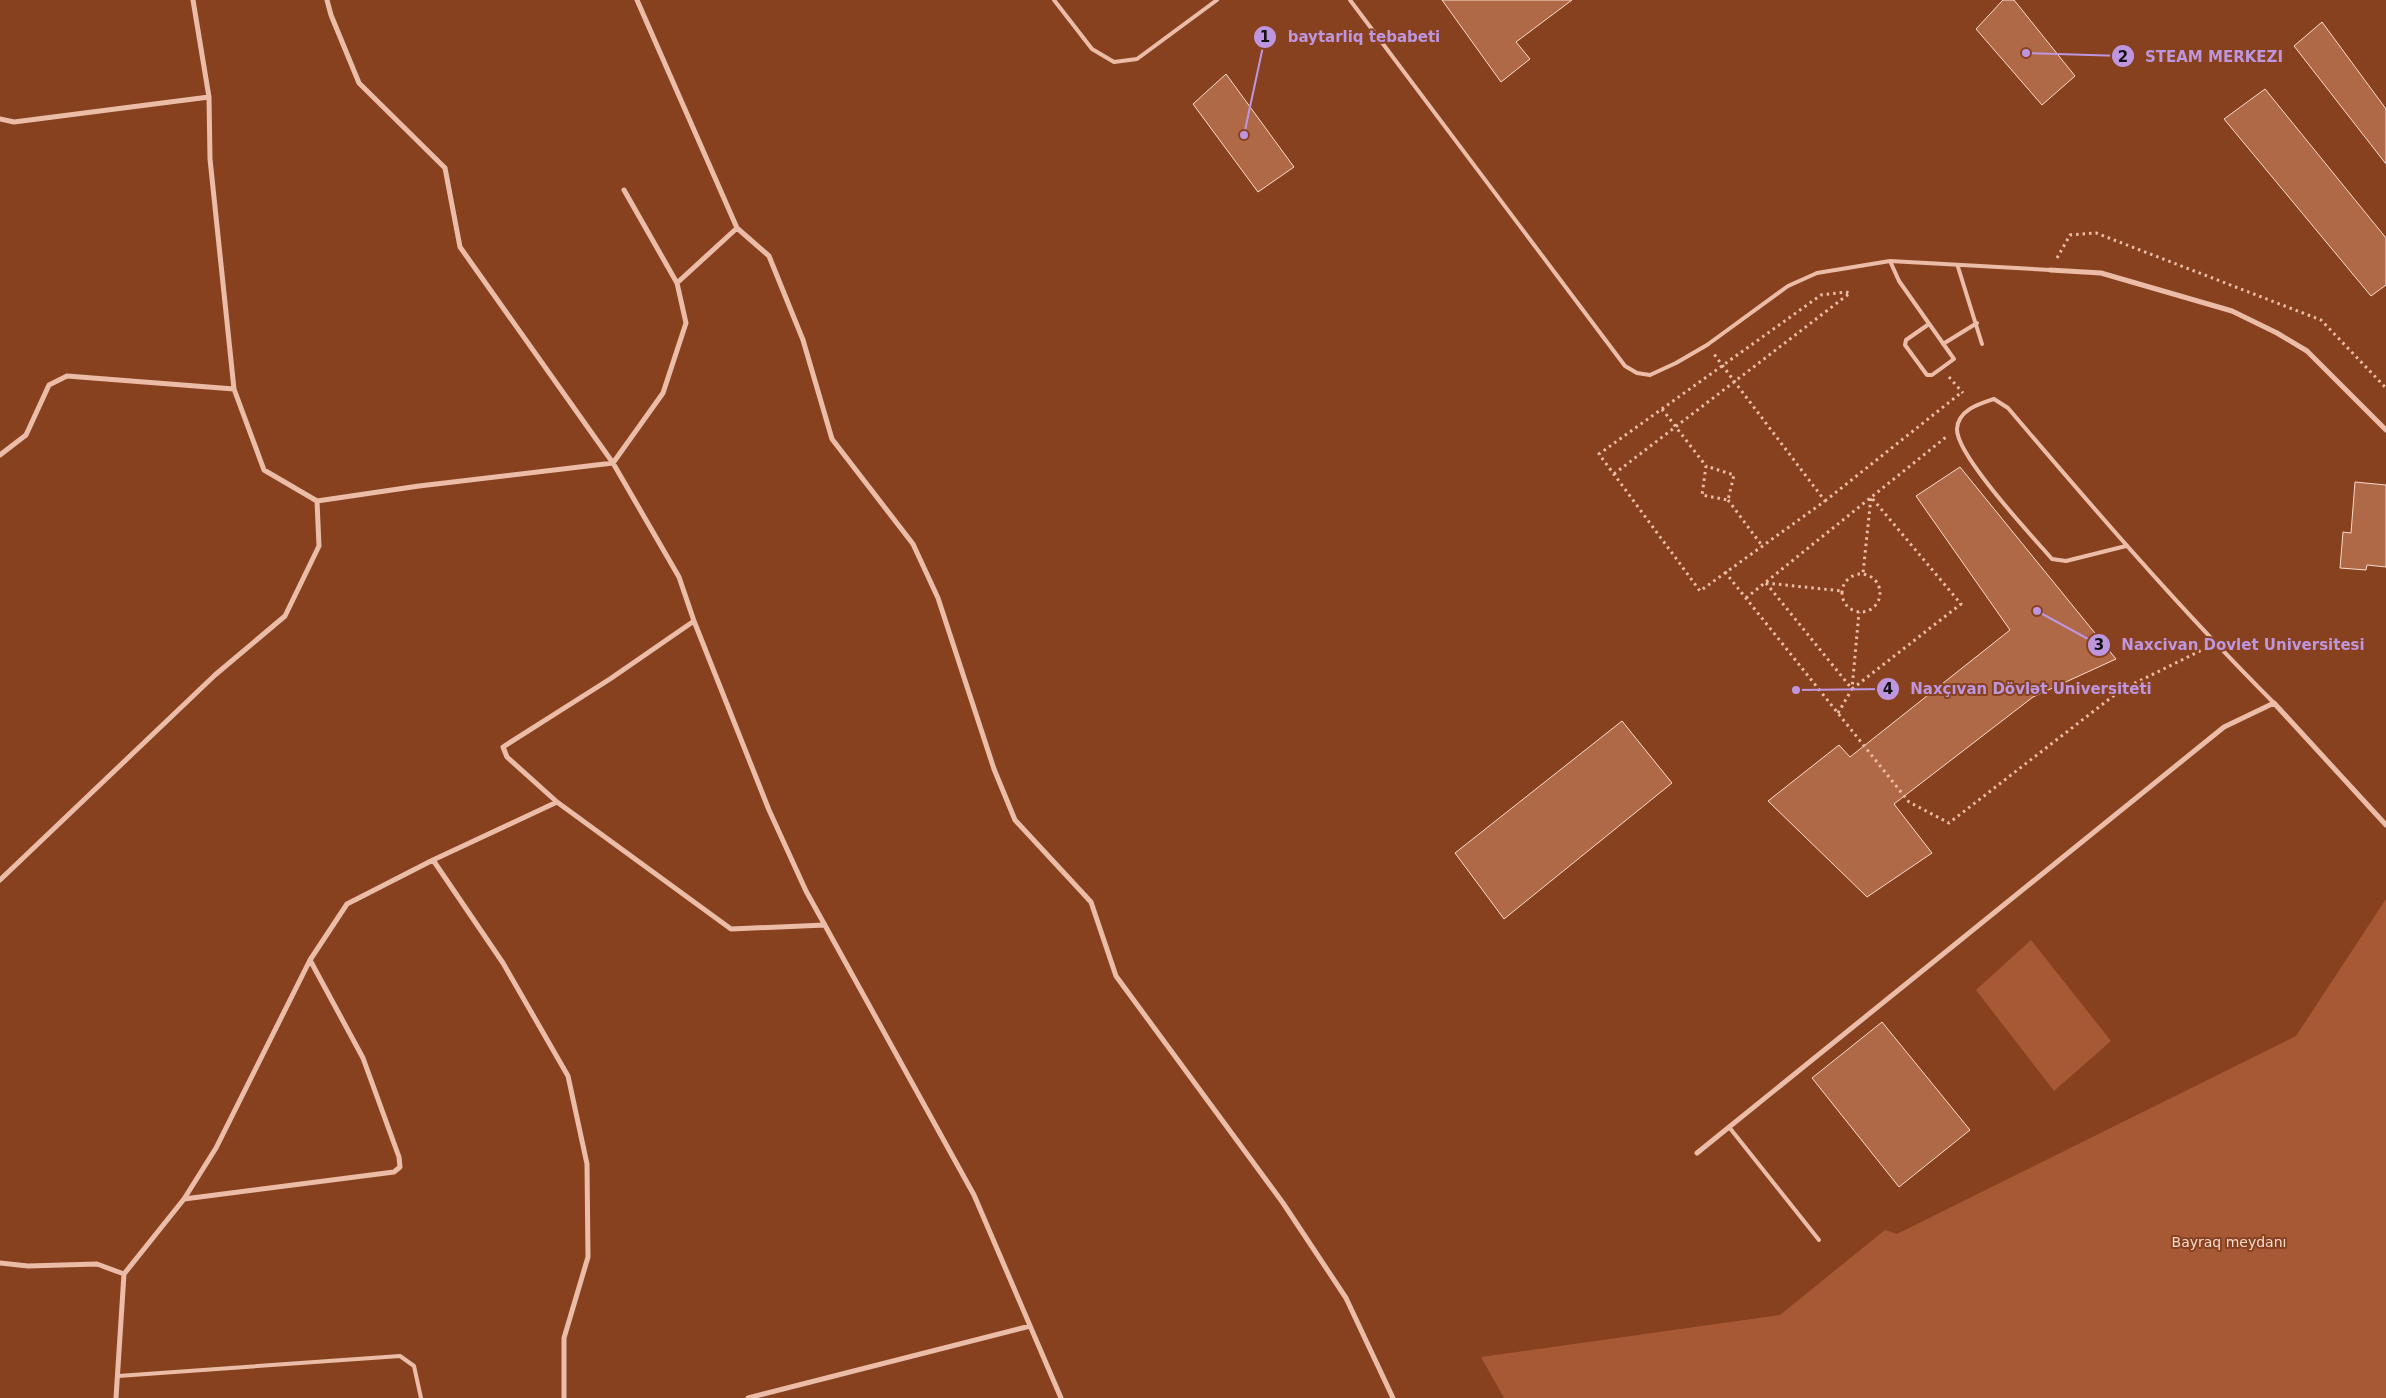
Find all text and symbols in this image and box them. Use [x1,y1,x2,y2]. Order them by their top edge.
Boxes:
callout: baytarliq tebabeti [1253,22,1450,52]
text: 1 [1260,28,1270,46]
text: baytarliq tebabeti [1288,28,1440,46]
callout: STEAM MERKEZI [2110,41,2293,71]
text: 2 [2118,48,2128,66]
text: STEAM MERKEZI [2145,48,2283,66]
callout: Naxcivan Dovlet Universitesi [2087,630,2375,660]
text: 3 [2094,636,2104,654]
text: Naxcivan Dovlet Universitesi [2121,636,2365,654]
callout: Naxçıvan Dövlət Universiteti [1876,674,2162,704]
text: 4 [1883,680,1893,698]
text: Naxçıvan Dövlət Universiteti [1910,680,2152,698]
park label: Bayraq meydanı [2172,1234,2286,1250]

